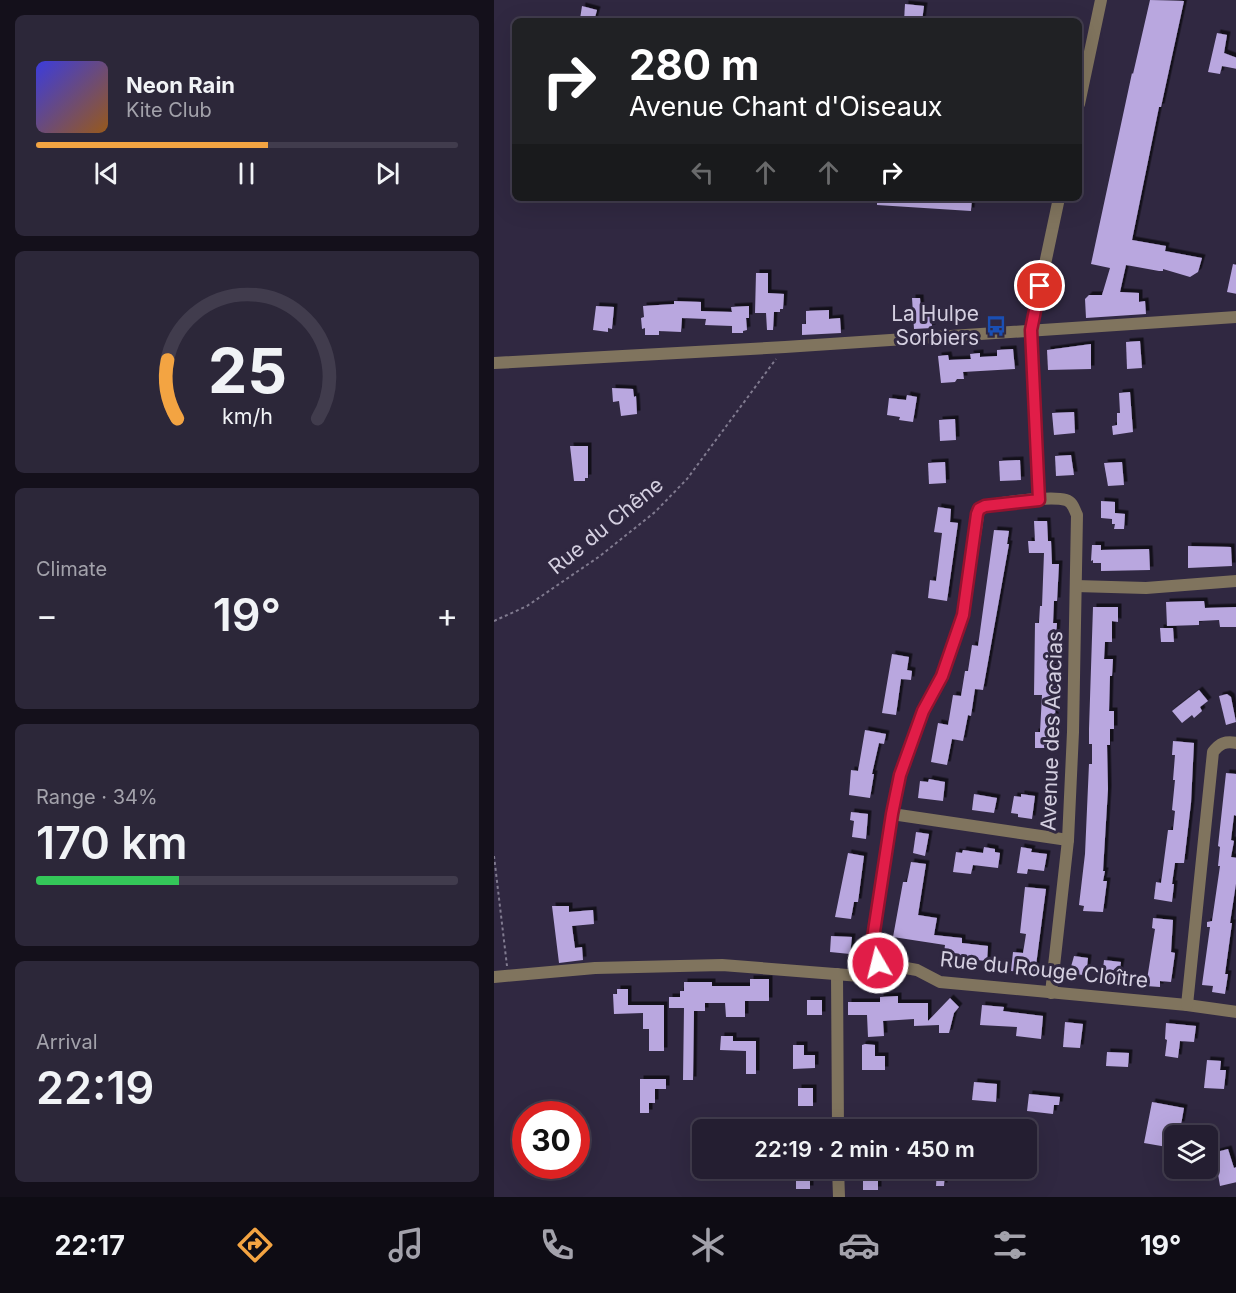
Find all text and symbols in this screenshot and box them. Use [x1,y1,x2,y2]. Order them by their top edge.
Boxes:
text: 280 m [629,39,759,90]
icon: right [530,42,608,120]
text: Neon Rain [126,72,235,98]
text: Avenue Chant d'Oiseaux [629,90,943,123]
text: Kite Club [126,98,212,122]
icon: left [686,156,719,189]
icon: ahead [749,156,782,189]
icon: ahead [812,156,845,189]
icon: right [875,156,908,189]
icon: previous [90,157,123,190]
icon: pause [230,157,263,190]
icon: next [371,157,404,190]
pin [1014,260,1065,311]
icon: arrive [1023,269,1056,302]
place label: La Hulpe Sorbiers [891,301,979,350]
bus stop icon: La Hulpe Sorbiers [984,314,1008,338]
text: 25 [207,333,287,408]
text: km/h [222,404,272,430]
street label: Rue du Chêne [543,472,668,579]
text: Climate [36,557,107,581]
text: 19° [213,587,281,642]
text: − [36,595,58,635]
text: + [436,595,458,635]
street label: Avenue des Acacias [1036,630,1067,831]
text: Range · 34% [36,785,158,809]
text: 170 km [36,815,187,870]
position arrow [846,931,910,995]
street label: Rue du Rouge Cloître [939,946,1149,993]
text: Arrival [36,1030,98,1054]
text: 22:19 [36,1060,154,1115]
speed limit sign: 30 [512,1101,590,1179]
map controls [1164,1125,1218,1179]
button: layers [1164,1125,1218,1179]
text: 22:19 · 2 min · 450 m [754,1136,975,1162]
icon: directions [234,1224,276,1266]
icon: music [385,1224,427,1266]
icon: phone [536,1224,578,1266]
icon: climate [687,1224,729,1266]
icon: car [838,1224,880,1266]
icon: filters [989,1224,1031,1266]
text: 22:17 [55,1229,125,1262]
text: 19° [1140,1229,1181,1262]

